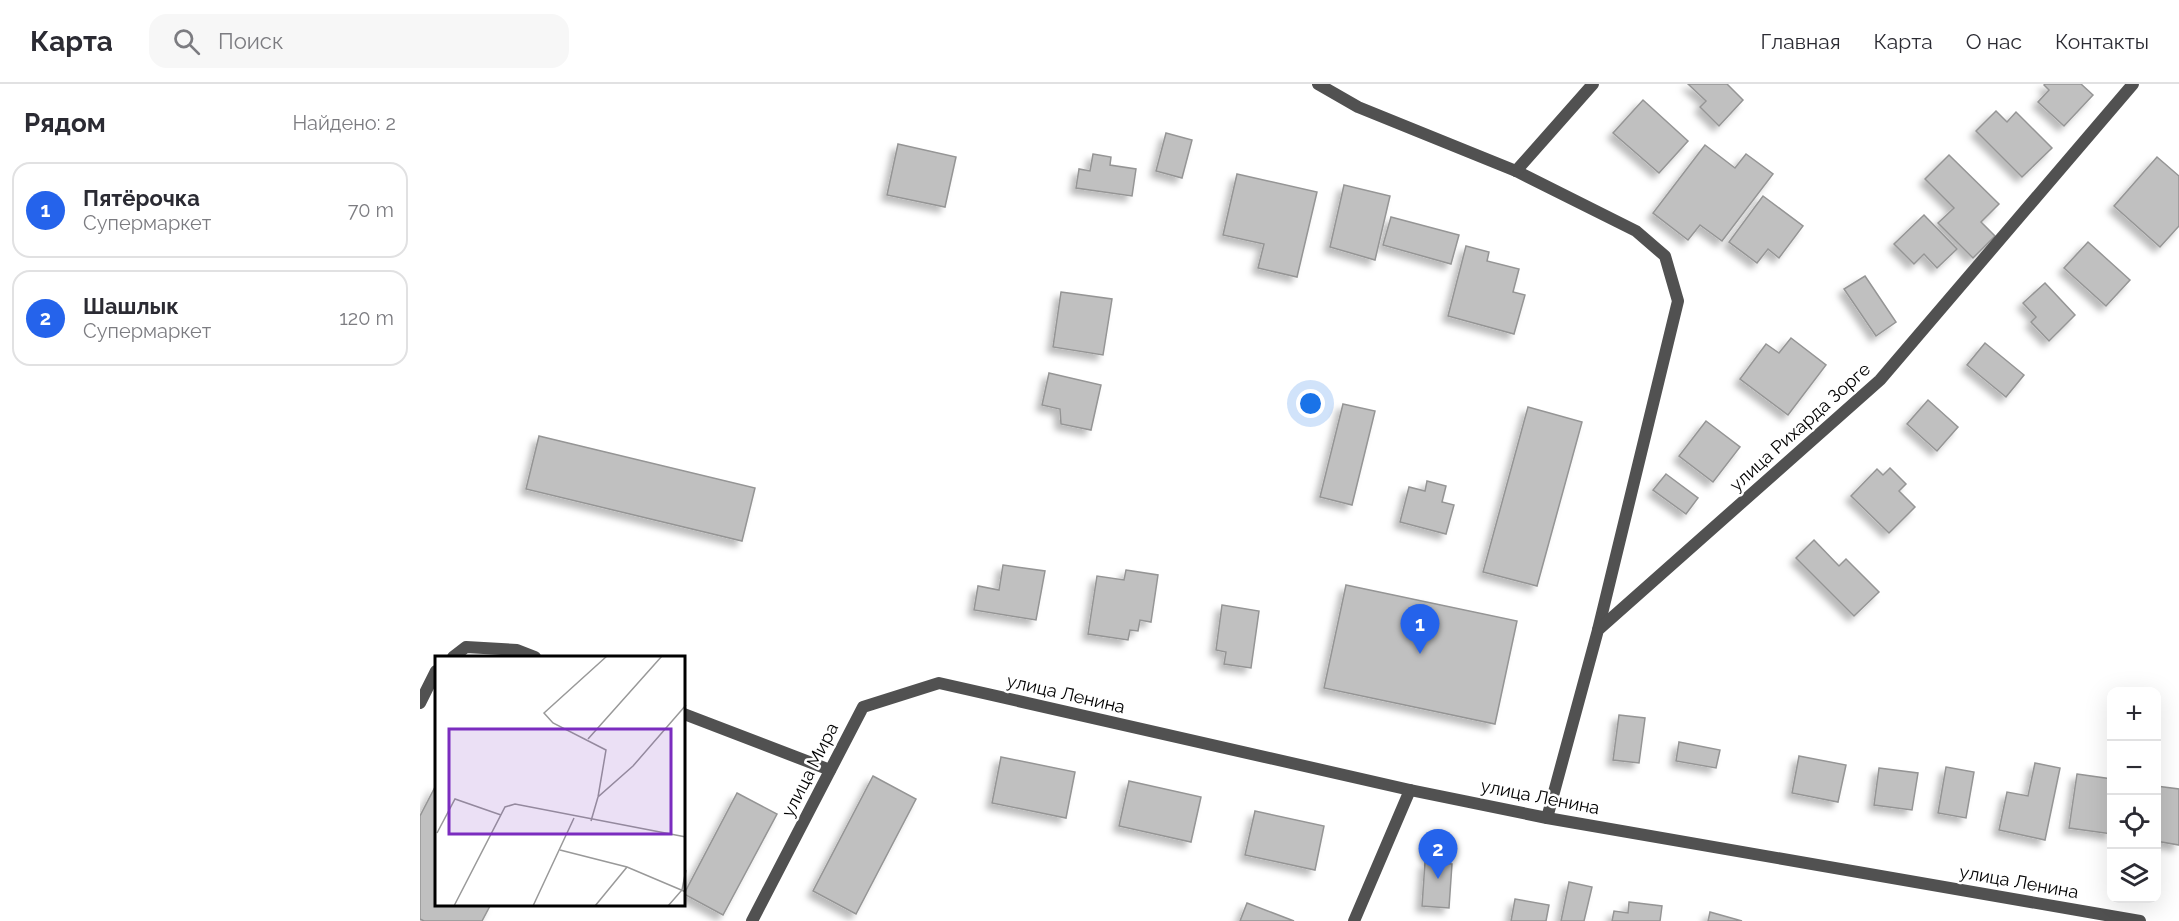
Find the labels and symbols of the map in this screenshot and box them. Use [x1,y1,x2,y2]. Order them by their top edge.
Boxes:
street label: улица Рихарда Зорге [1725,358,1874,495]
your location [1296,389,1325,418]
pin: 1 [1400,604,1440,654]
inset map [435,656,686,906]
street label: улица Ленина [1005,670,1127,717]
street label: улица Мира [777,719,842,820]
street label: улица Ленина [1479,775,1601,818]
pin: 2 [1418,830,1458,879]
street label: улица Ленина [1958,861,2080,902]

